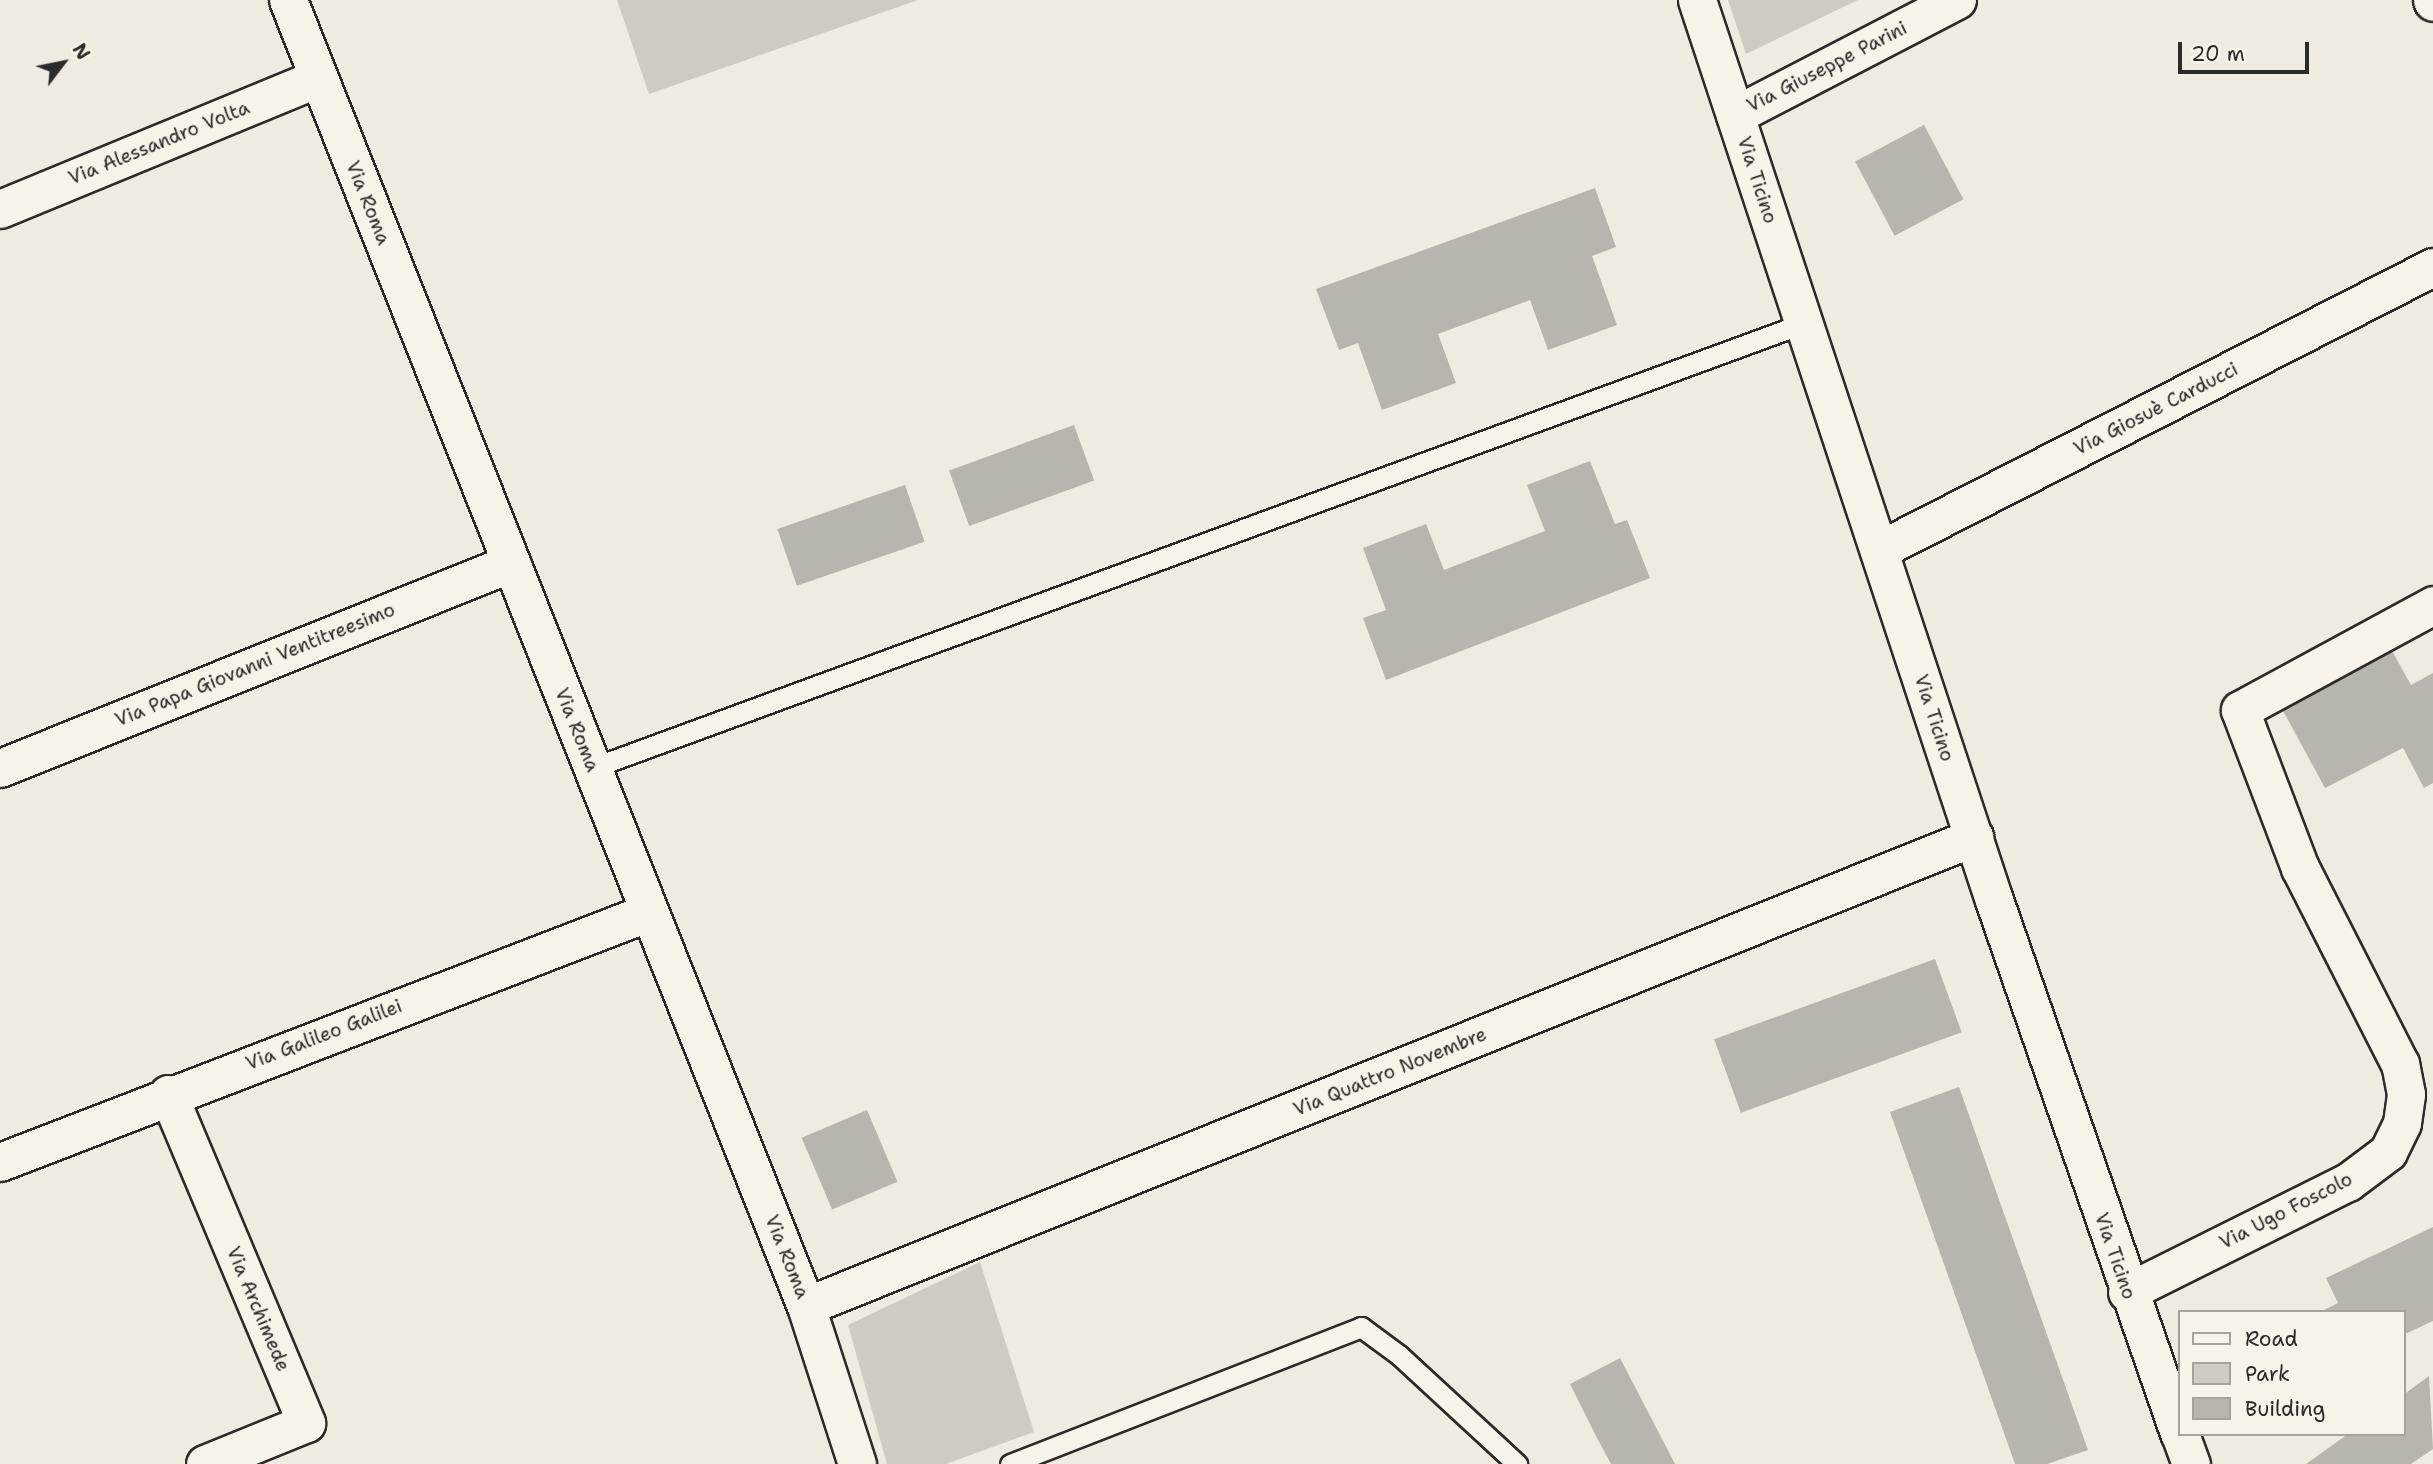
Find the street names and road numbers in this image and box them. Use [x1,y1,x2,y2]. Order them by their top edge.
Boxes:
street label: Via Giuseppe Parini [1743,17,1911,117]
street label: Via Alessandro Volta [65,96,253,190]
street label: Via Ticino [1732,134,1782,226]
street label: Via Roma [341,158,395,248]
street label: Via Giosuè Carducci [2070,358,2242,460]
street label: Via Papa Giovanni Ventitreesimo [112,598,398,732]
street label: Via Ticino [1909,672,1959,764]
street label: Via Roma [550,685,604,775]
street label: Via Galileo Galilei [243,995,405,1075]
street label: Via Quattro Novembre [1290,1023,1490,1121]
street label: Via Ugo Foscolo [2216,1168,2356,1254]
street label: Via Ticino [2090,1210,2140,1302]
street label: Via Roma [760,1212,814,1302]
street label: Via Archimede [221,1243,295,1375]

